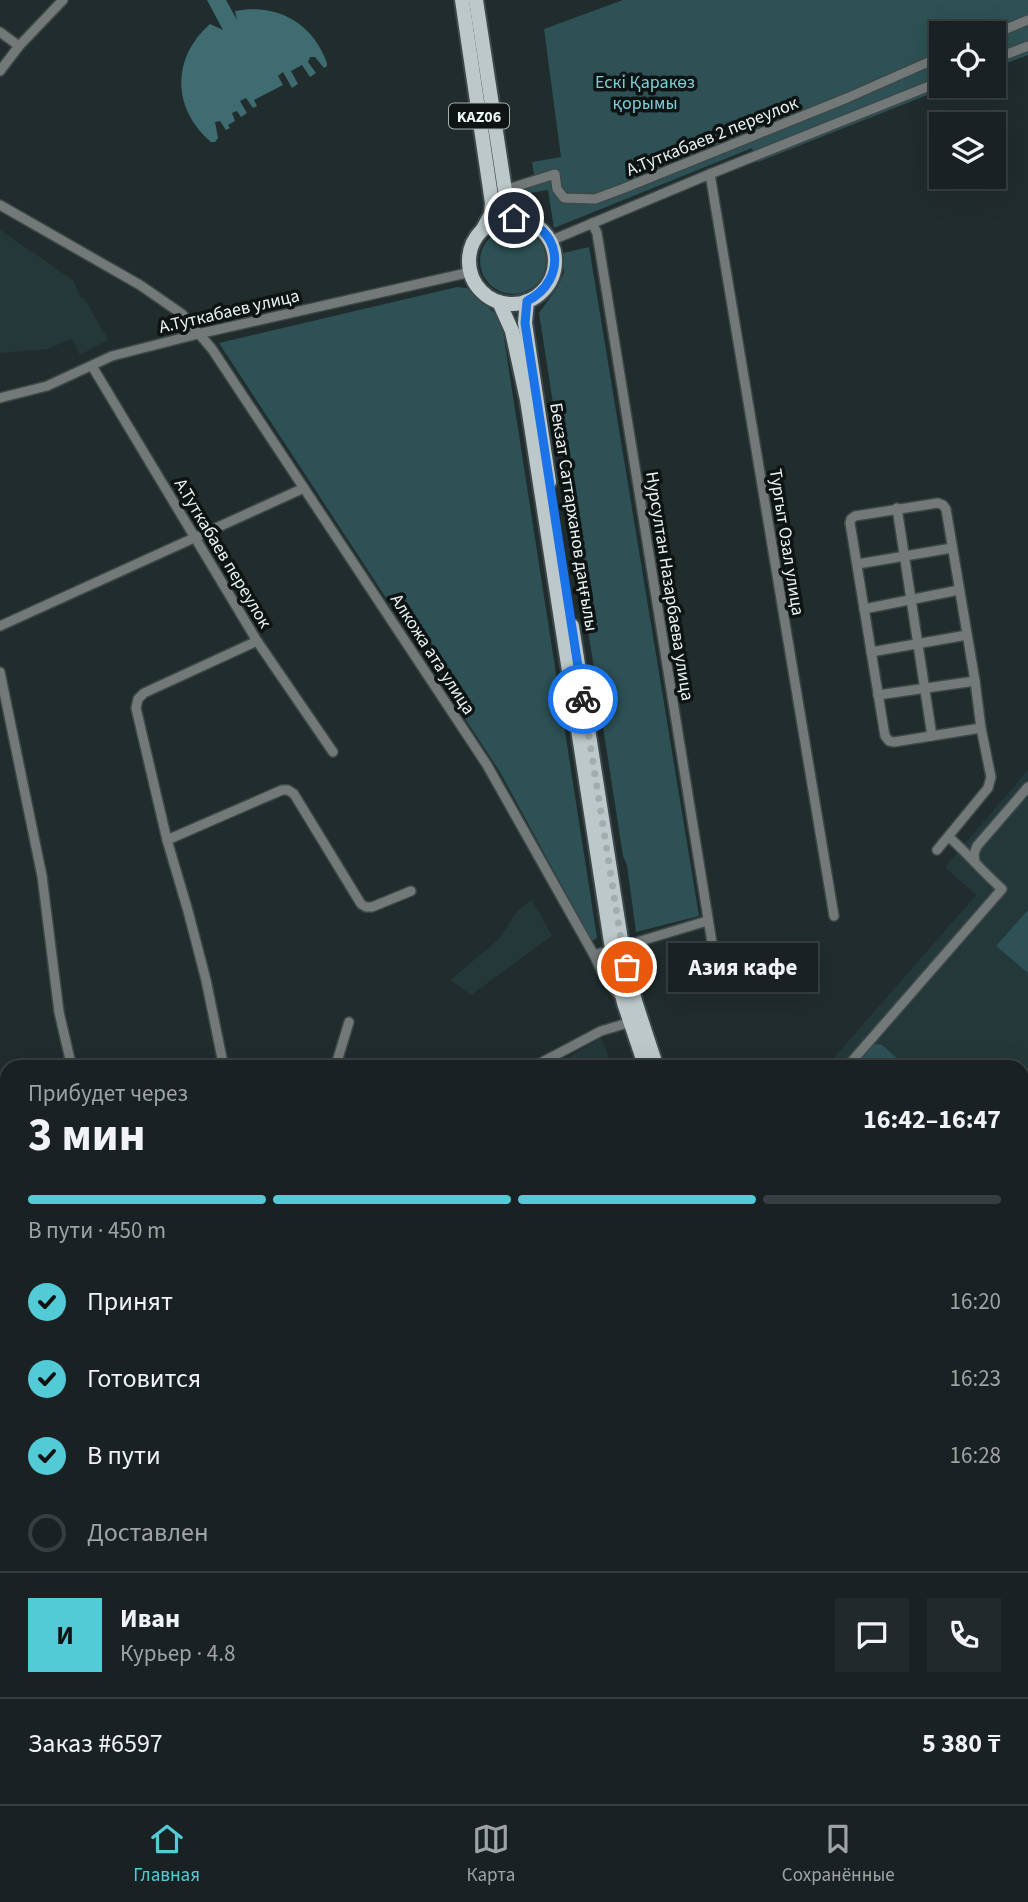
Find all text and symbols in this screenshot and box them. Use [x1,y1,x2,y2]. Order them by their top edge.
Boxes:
map controls [929,21,1006,189]
button: locate [929,21,1006,98]
park label: Ескі Қаракөз қорымы [595,70,695,116]
street label: А.Туткабаев 2 переулок [623,91,802,182]
road number: KАZ06 [449,104,509,128]
button: layers [929,112,1006,189]
pin [484,188,544,248]
icon: home [495,199,533,237]
street label: А.Туткабаев улица [156,283,302,340]
street label: Бекзат Саттарханов даңғылы [543,401,604,633]
street label: Тургыт Озал улица [763,467,810,617]
street label: Нурсултан Назарбаева улица [639,470,700,702]
street label: А.Туткабаев переулок [168,474,277,633]
street label: Алкожа ата улица [384,589,481,720]
courier [548,664,618,734]
icon: bike [564,680,602,718]
pin [597,937,657,997]
callout: Азия кафе [669,942,820,992]
icon: bag [608,948,646,986]
text: Азия кафе [688,951,798,984]
text: Прибудет через [28,1077,188,1110]
text: 16:42–16:47 [863,1101,1001,1138]
text: 3 мин [28,1103,145,1168]
text: В пути · 450 m [28,1214,166,1247]
icon: check [28,1283,66,1321]
text: Принят [87,1283,173,1320]
text: 16:20 [950,1285,1001,1318]
icon: check [28,1360,66,1398]
text: Готовится [87,1360,201,1397]
text: 16:23 [950,1362,1001,1395]
icon: check [28,1437,66,1475]
text: В пути [87,1437,161,1474]
text: 16:28 [950,1439,1001,1472]
text: Доставлен [87,1514,209,1551]
button: chat [835,1598,909,1672]
button: phone [927,1598,1001,1672]
text: Иван [120,1600,180,1637]
text: И [56,1617,74,1654]
text: Курьер · 4.8 [120,1637,235,1670]
text: Заказ #6597 [28,1725,163,1762]
text: 5 380 ₸ [922,1725,1001,1762]
tab: Главная [133,1820,200,1889]
tab: Карта [467,1820,515,1889]
tab: Сохранённые [782,1820,895,1889]

